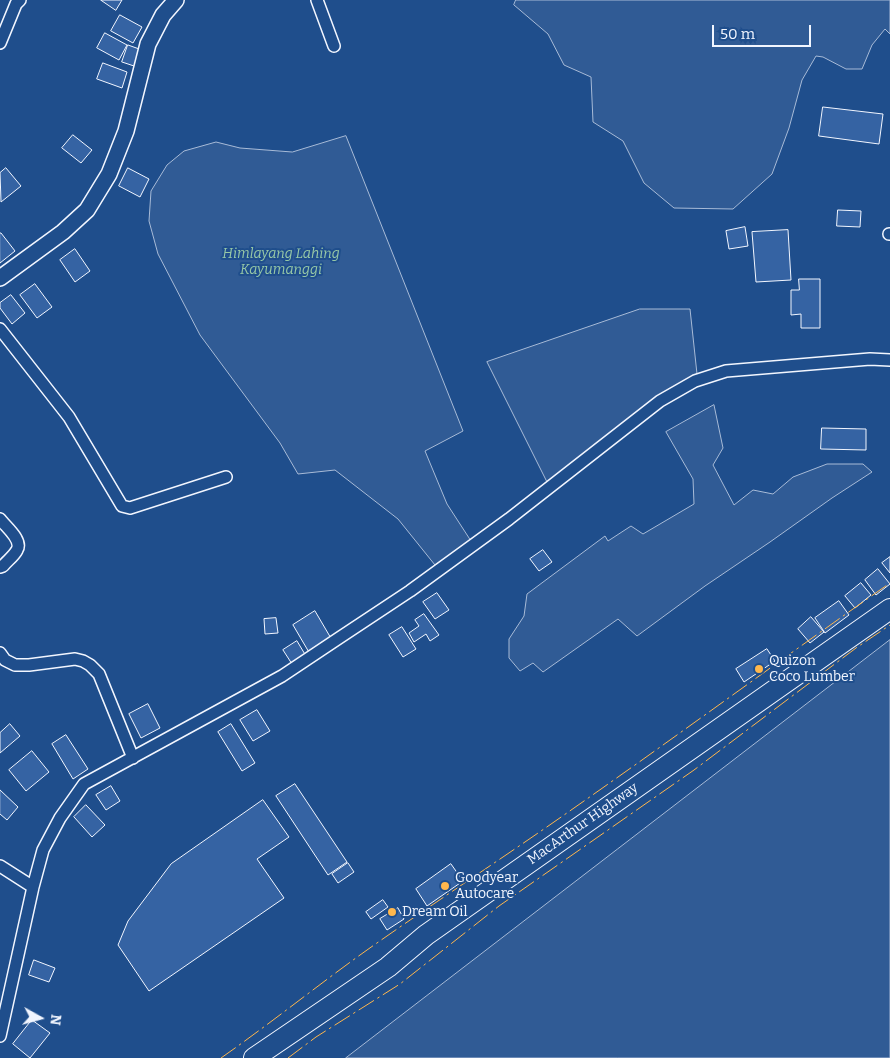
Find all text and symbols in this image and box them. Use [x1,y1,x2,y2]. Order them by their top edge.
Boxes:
scale bar [715,15,814,47]
text: 50 m [720,25,755,43]
park label: Himlayang Lahing Kayumanggi [222,246,340,278]
place label: Quizon Coco Lumber [769,653,855,686]
marker: Quizon Coco Lumber [753,663,765,675]
street label: MacArthur Highway [524,780,642,868]
place label: Goodyear Autocare [455,870,518,902]
marker: Goodyear Autocare [439,880,451,892]
place label: Dream Oil [402,904,468,920]
marker: Dream Oil [386,906,398,918]
north arrow [15,993,65,1043]
text: N [46,1013,64,1026]

